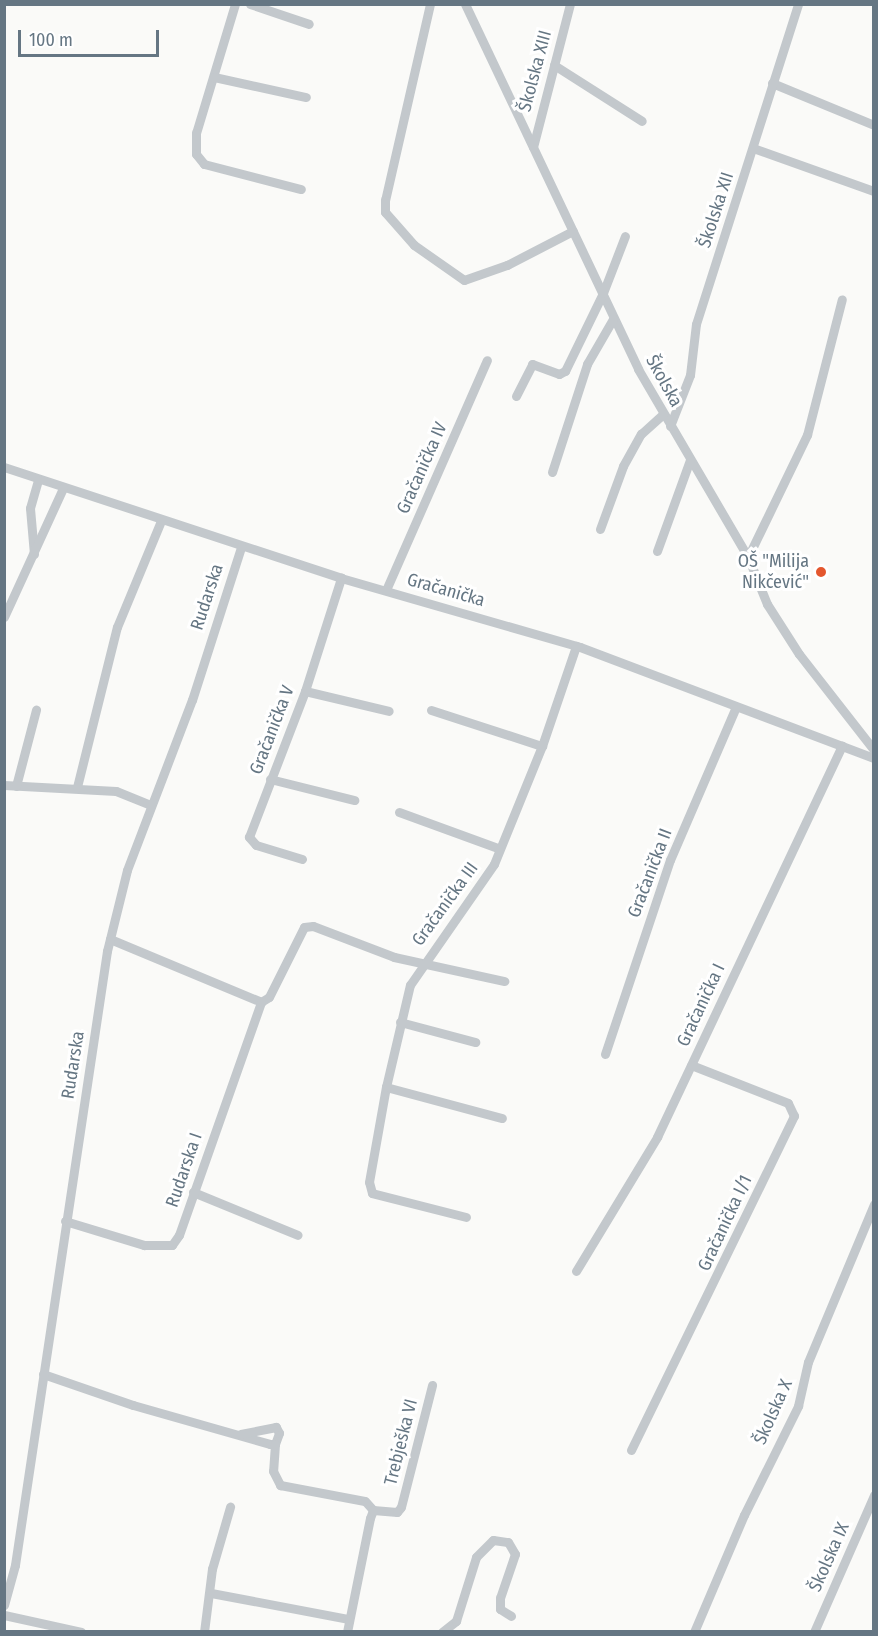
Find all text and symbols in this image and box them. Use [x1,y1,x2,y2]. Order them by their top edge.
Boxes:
scale bar [21,18,162,56]
street label: Školska XIII [514,28,556,114]
text: 100 m [29,29,73,51]
street label: Školska XII [694,169,738,251]
street label: Školska [641,351,687,411]
street label: Gračanička IV [392,419,452,517]
place label: OŠ "Milija Nikčević" [738,551,809,594]
street label: Rudarska [186,561,228,633]
marker: OŠ "Milija Nikčević" [814,565,828,579]
street label: Gračanička [405,569,487,611]
street label: Gračanička V [245,683,299,777]
street label: Gračanička II [623,825,677,921]
street label: Gračanička III [407,858,483,950]
street label: Gračanička I [672,960,730,1050]
street label: Rudarska [57,1030,89,1100]
street label: Rudarska I [161,1130,207,1210]
street label: Gračanička I/1 [693,1172,757,1274]
street label: Školska X [749,1376,797,1448]
street label: Trebješka VI [380,1397,422,1487]
street label: Školska IX [804,1519,854,1595]

